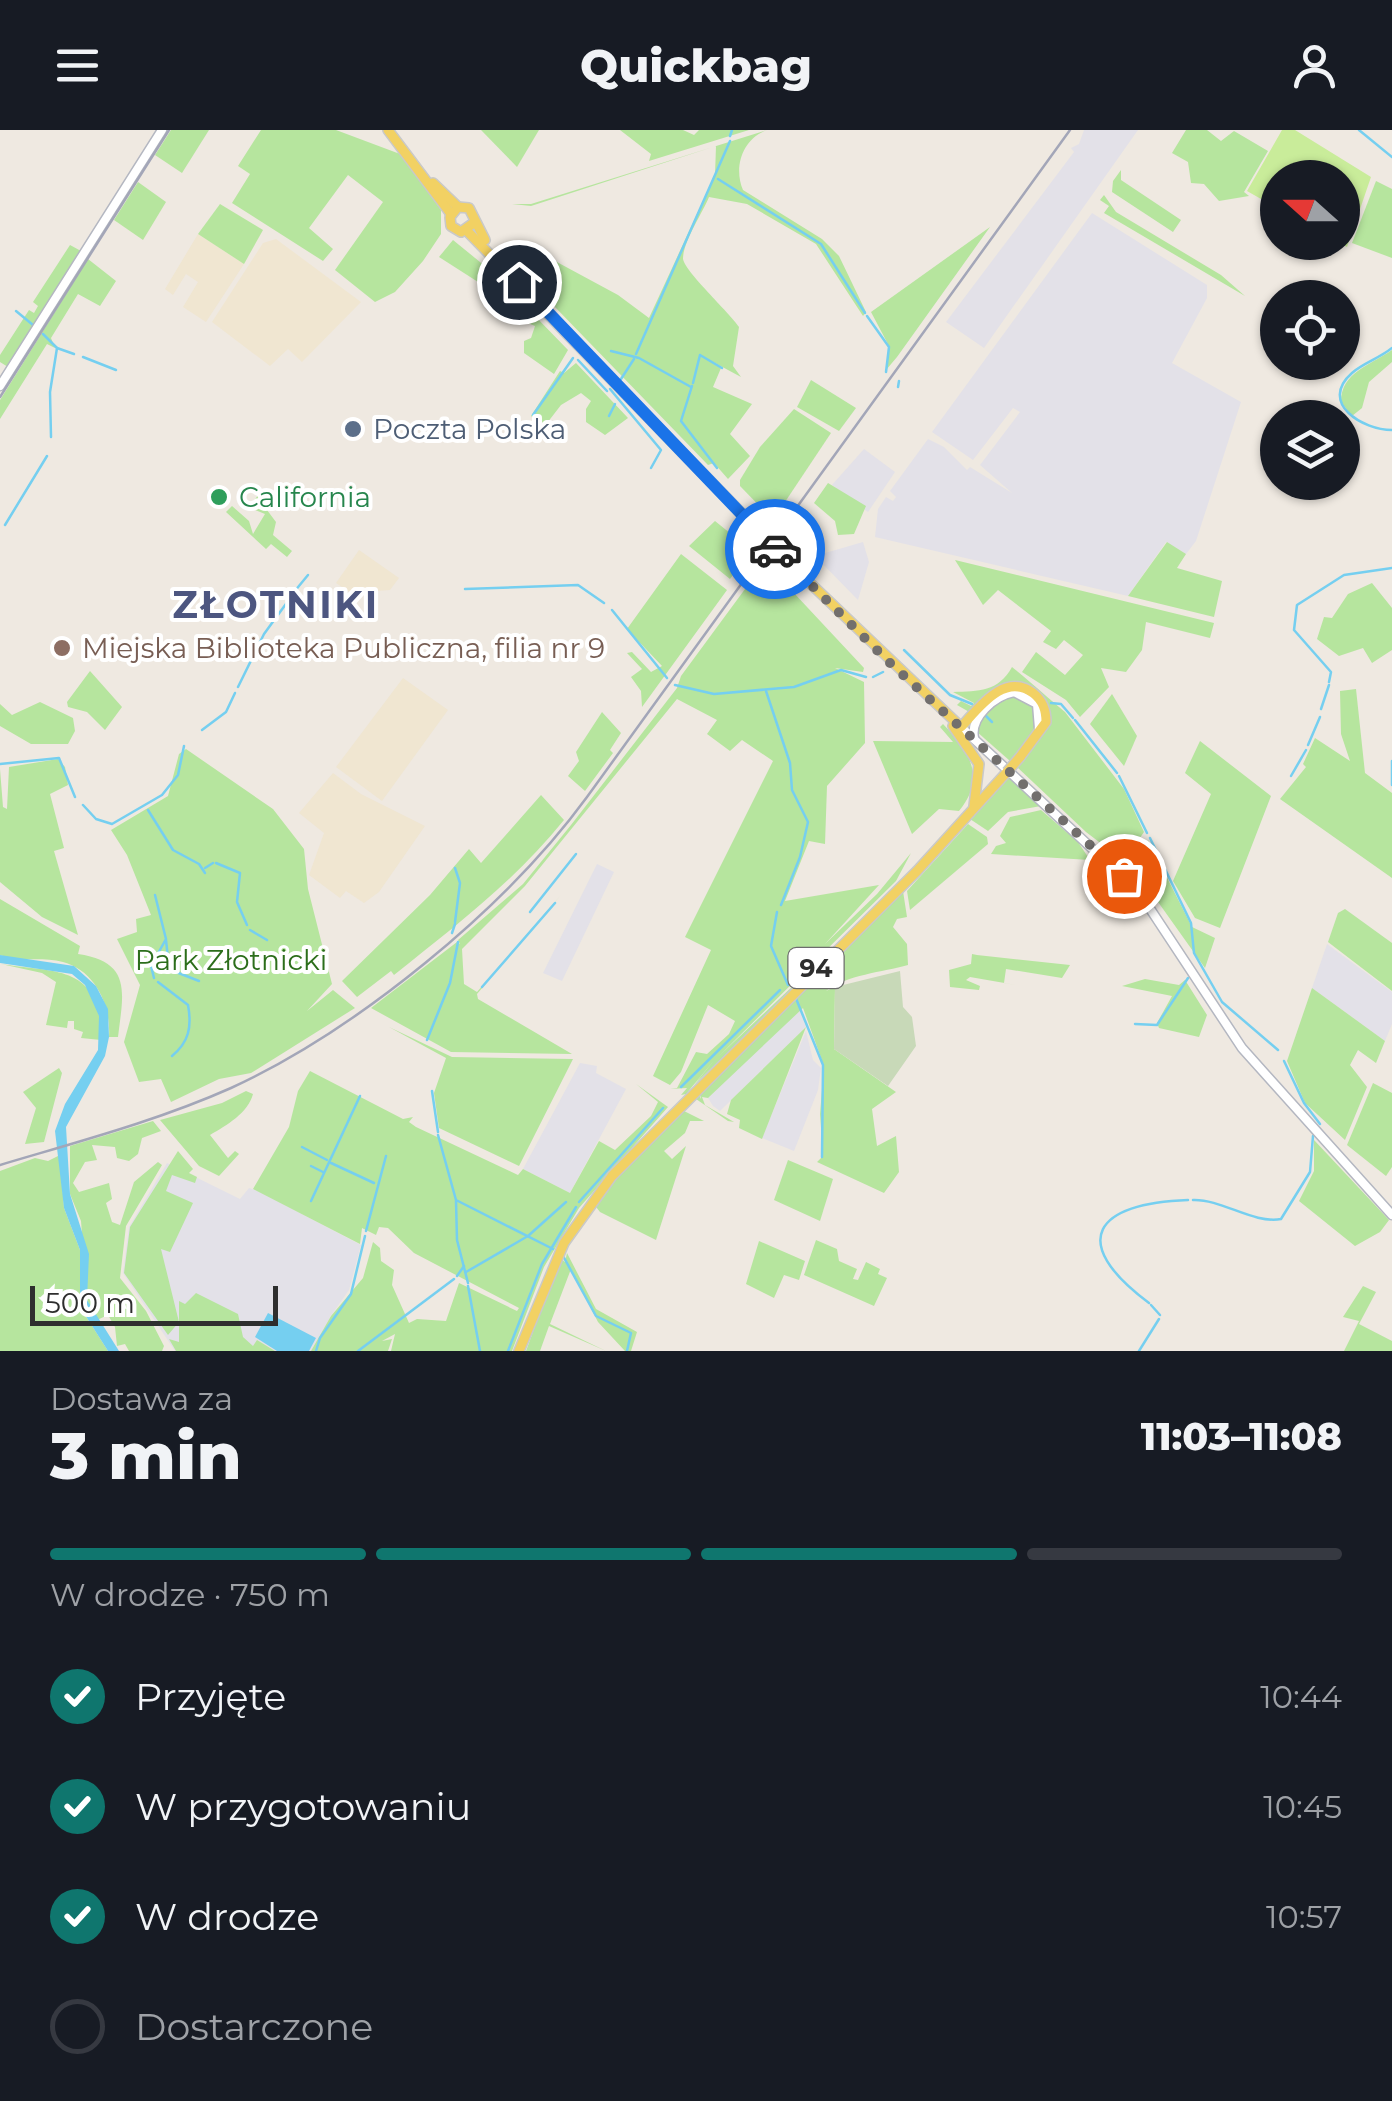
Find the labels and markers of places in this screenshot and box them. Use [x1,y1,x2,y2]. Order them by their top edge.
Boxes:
pin [477,240,562,325]
place label: Poczta Polska [373,412,566,446]
marker: Poczta Polska [342,418,364,440]
place label: California [239,480,371,514]
marker: California [208,486,230,508]
place label: Miejska Biblioteka Publiczna, filia nr 9 [82,631,605,665]
marker: Miejska Biblioteka Publiczna, filia nr 9 [51,637,73,659]
pin [1082,834,1167,919]

